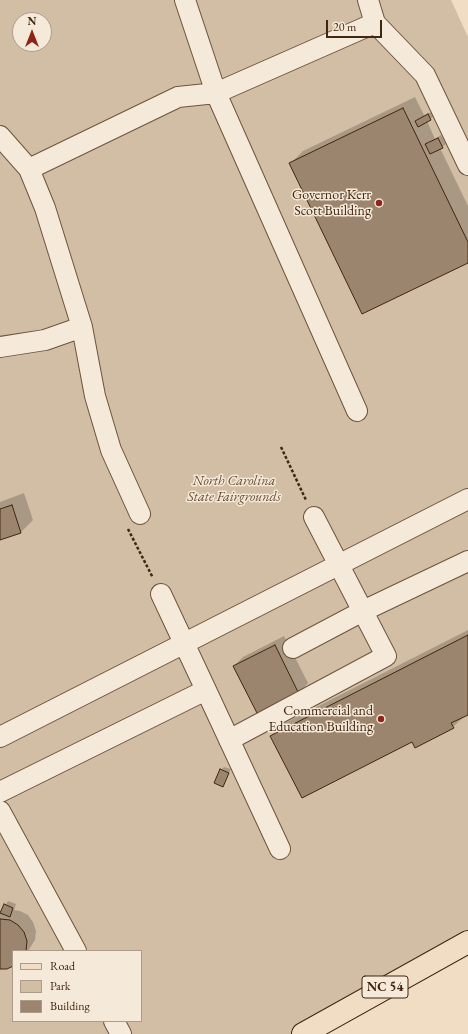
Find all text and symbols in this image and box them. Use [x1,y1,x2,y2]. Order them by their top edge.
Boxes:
north arrow [12,12,52,52]
scale bar [328,12,384,38]
text: N [28,14,36,28]
text: 20 m [333,19,356,35]
place label: Governor Kerr Scott Building [292,187,371,220]
marker: Governor Kerr Scott Building [374,198,384,208]
park label: North Carolina State Fairgrounds [187,473,281,506]
place label: Commercial and Education Building [269,703,373,736]
marker: Commercial and Education Building [376,714,386,724]
legend [12,950,142,1022]
text: Road [50,958,75,974]
road number: NC 54 [362,976,408,998]
text: Park [50,978,70,994]
text: Building [50,998,90,1014]

